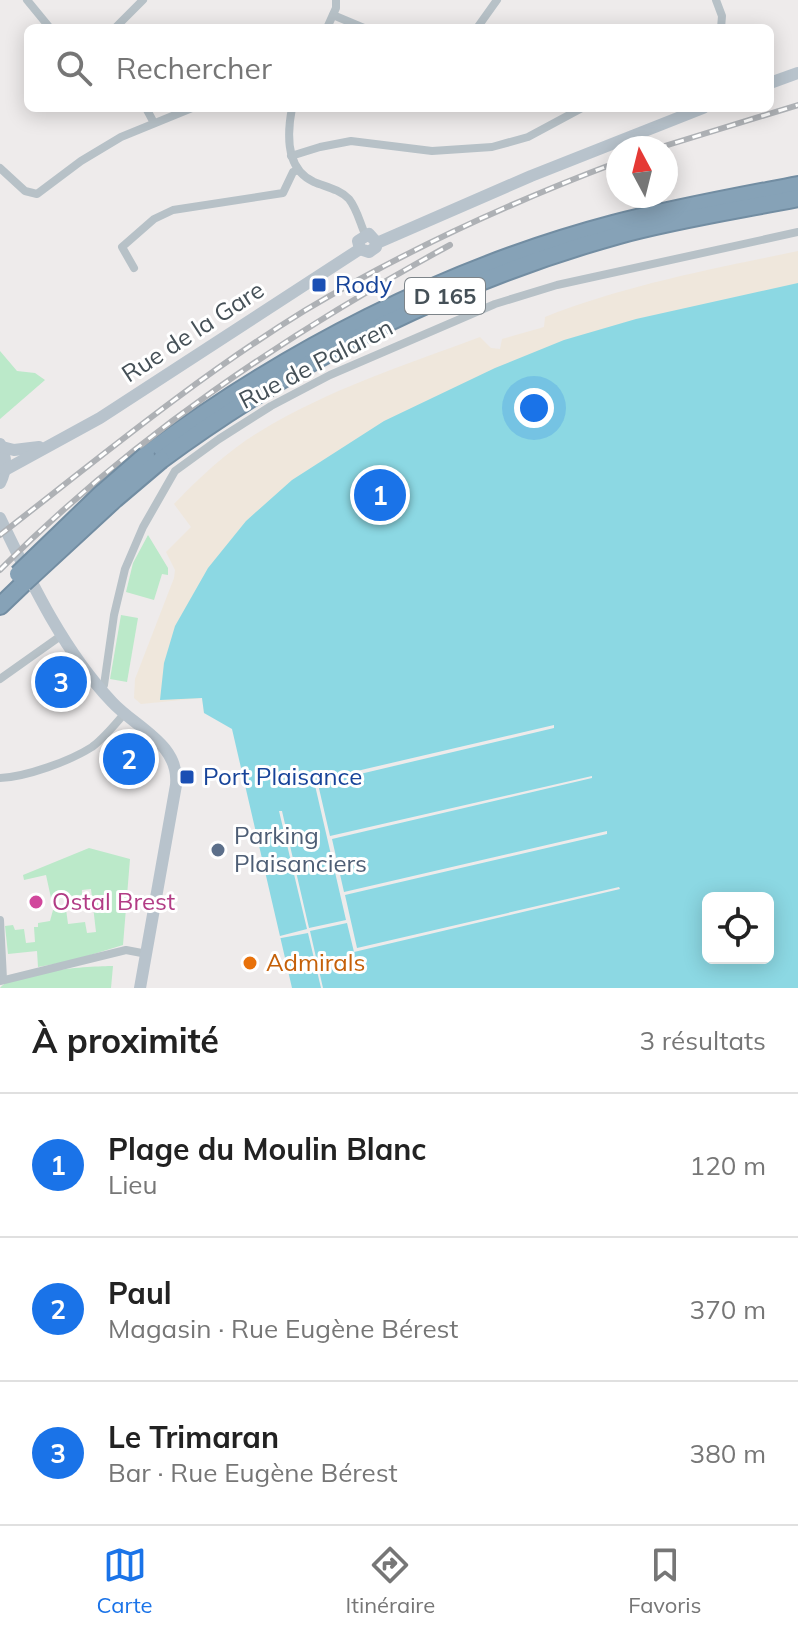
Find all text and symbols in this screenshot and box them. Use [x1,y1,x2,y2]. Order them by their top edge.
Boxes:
search box [24,24,774,112]
icon: search [52,46,96,90]
text: Rechercher [116,49,272,87]
north arrow [606,136,678,208]
place label: Rody [335,269,392,299]
street label: Rue de la Gare [116,274,269,388]
marker: Rody [310,276,328,294]
road number: D 165 [405,278,485,314]
street label: Rue de Palaren [234,311,398,415]
your location [514,388,554,428]
pin: 1 [354,465,406,525]
pin: 3 [35,652,87,712]
pin: 2 [103,729,155,789]
place label: Port Plaisance [203,761,362,791]
marker: Port Plaisance [178,768,196,786]
place label: Parking Plaisanciers [234,820,367,878]
marker: Parking Plaisanciers [209,841,227,859]
place label: Ostal Brest [52,886,175,916]
map controls [702,892,774,964]
button: locate [702,892,774,964]
marker: Ostal Brest [27,893,45,911]
place label: Admirals [266,947,365,977]
marker: Admirals [241,954,259,972]
text: À proximité [32,1019,219,1062]
text: 3 résultats [639,1024,766,1057]
text: Plage du Moulin Blanc [108,1130,426,1168]
text: 1 [50,1149,66,1182]
text: 120 m [690,1149,766,1182]
text: Lieu [108,1168,158,1201]
text: Paul [108,1274,172,1312]
text: 2 [50,1293,66,1326]
text: 370 m [690,1293,766,1326]
text: Magasin · Rue Eugène Bérest [108,1312,458,1345]
text: Le Trimaran [108,1418,279,1456]
text: 3 [50,1437,66,1470]
text: 380 m [690,1437,766,1470]
text: Bar · Rue Eugène Bérest [108,1456,398,1489]
tab: Carte [97,1543,153,1619]
tab: Itinéraire [346,1543,435,1619]
tab: Favoris [628,1543,701,1619]

